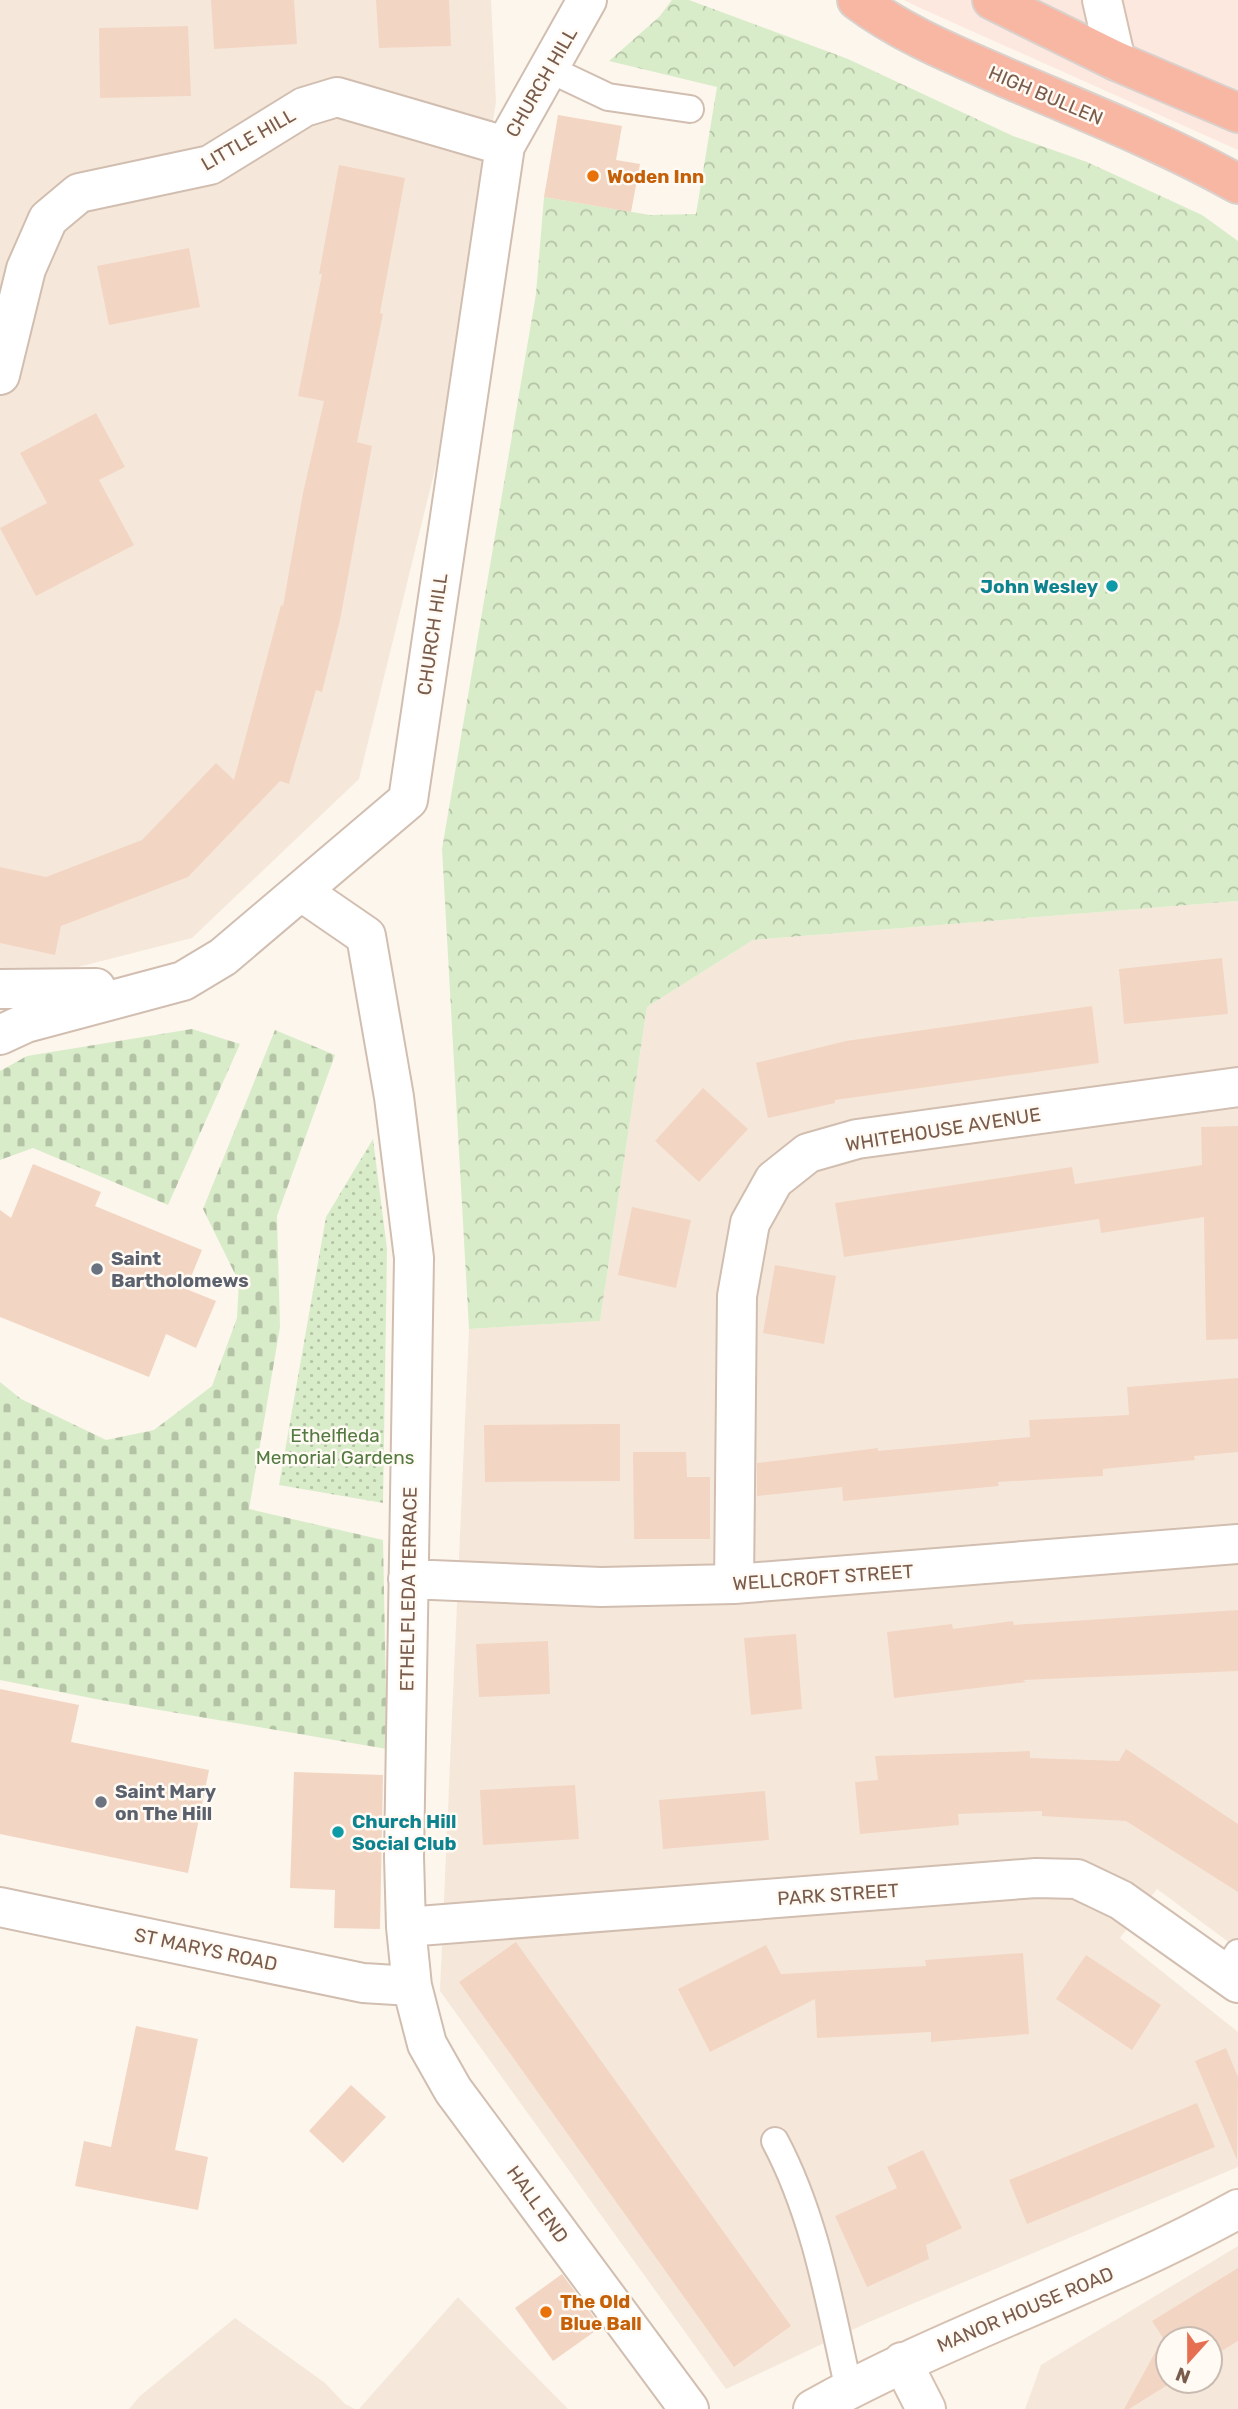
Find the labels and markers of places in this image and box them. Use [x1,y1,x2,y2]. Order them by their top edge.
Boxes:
place label: Woden Inn [607,165,704,188]
marker: Woden Inn [585,168,601,184]
place label: John Wesley [980,575,1099,598]
marker: John Wesley [1104,578,1120,594]
place label: Saint Bartholomews [111,1247,249,1292]
marker: Saint Bartholomews [89,1261,105,1277]
place label: Saint Mary on The Hill [115,1780,217,1825]
marker: Saint Mary on The Hill [93,1794,109,1810]
place label: Church Hill Social Club [352,1810,456,1855]
marker: Church Hill Social Club [330,1824,346,1840]
place label: The Old Blue Ball [560,2290,642,2335]
marker: The Old Blue Ball [538,2304,554,2320]

